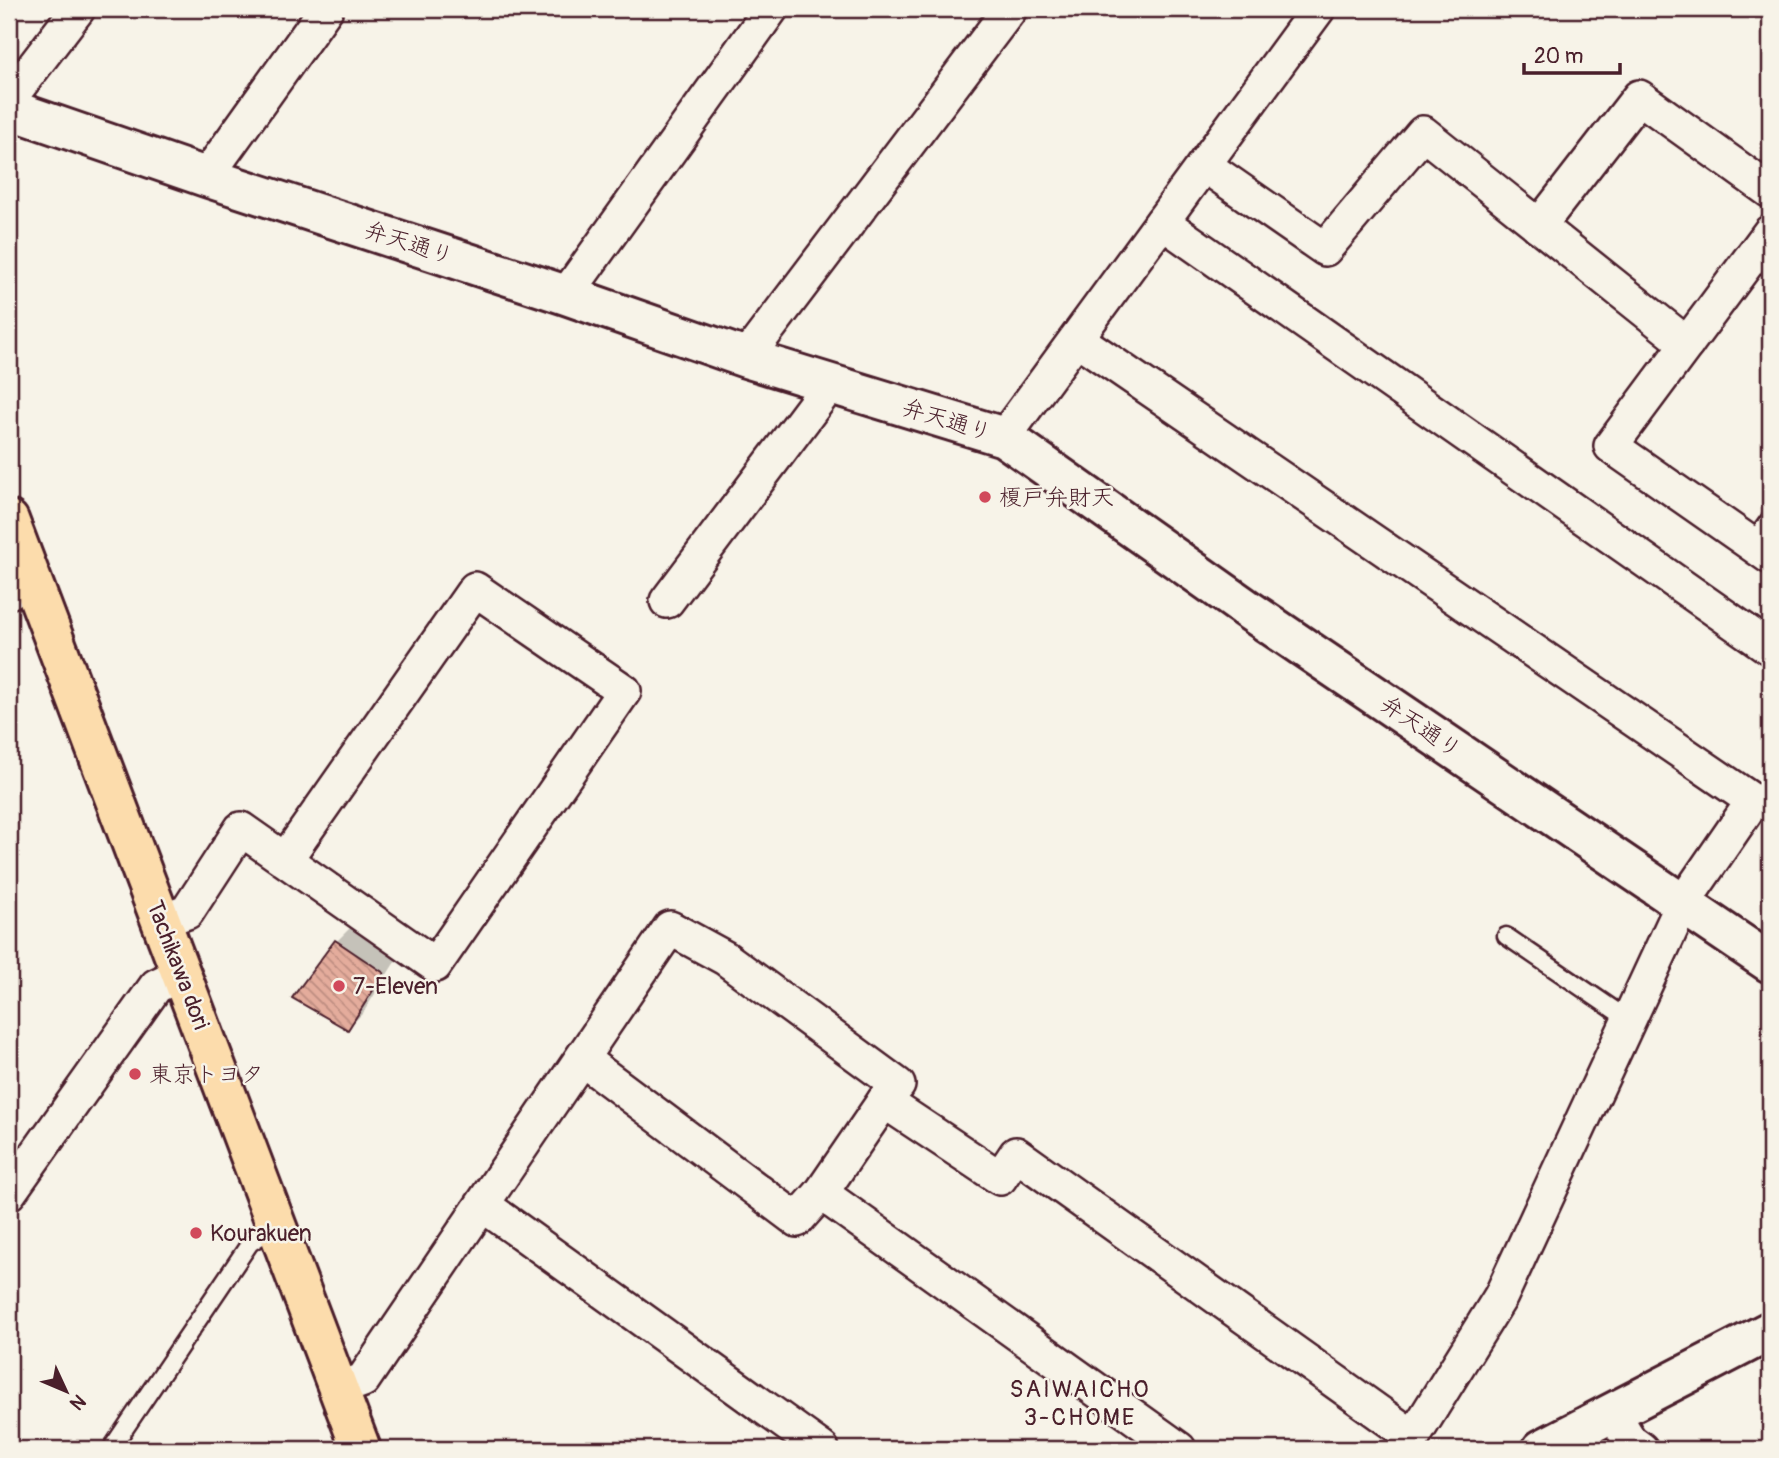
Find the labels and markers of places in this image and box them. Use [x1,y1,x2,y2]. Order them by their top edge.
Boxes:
place label: 榎戸弁財天 [999,483,1114,512]
marker: 榎戸弁財天 [977,489,993,505]
place label: 7-Eleven [353,972,438,1001]
marker: 7-Eleven [331,978,347,994]
place label: 東京トヨタ [149,1060,264,1089]
marker: 東京トヨタ [127,1066,143,1082]
place label: Kourakuen [210,1219,312,1248]
marker: Kourakuen [188,1225,204,1241]

